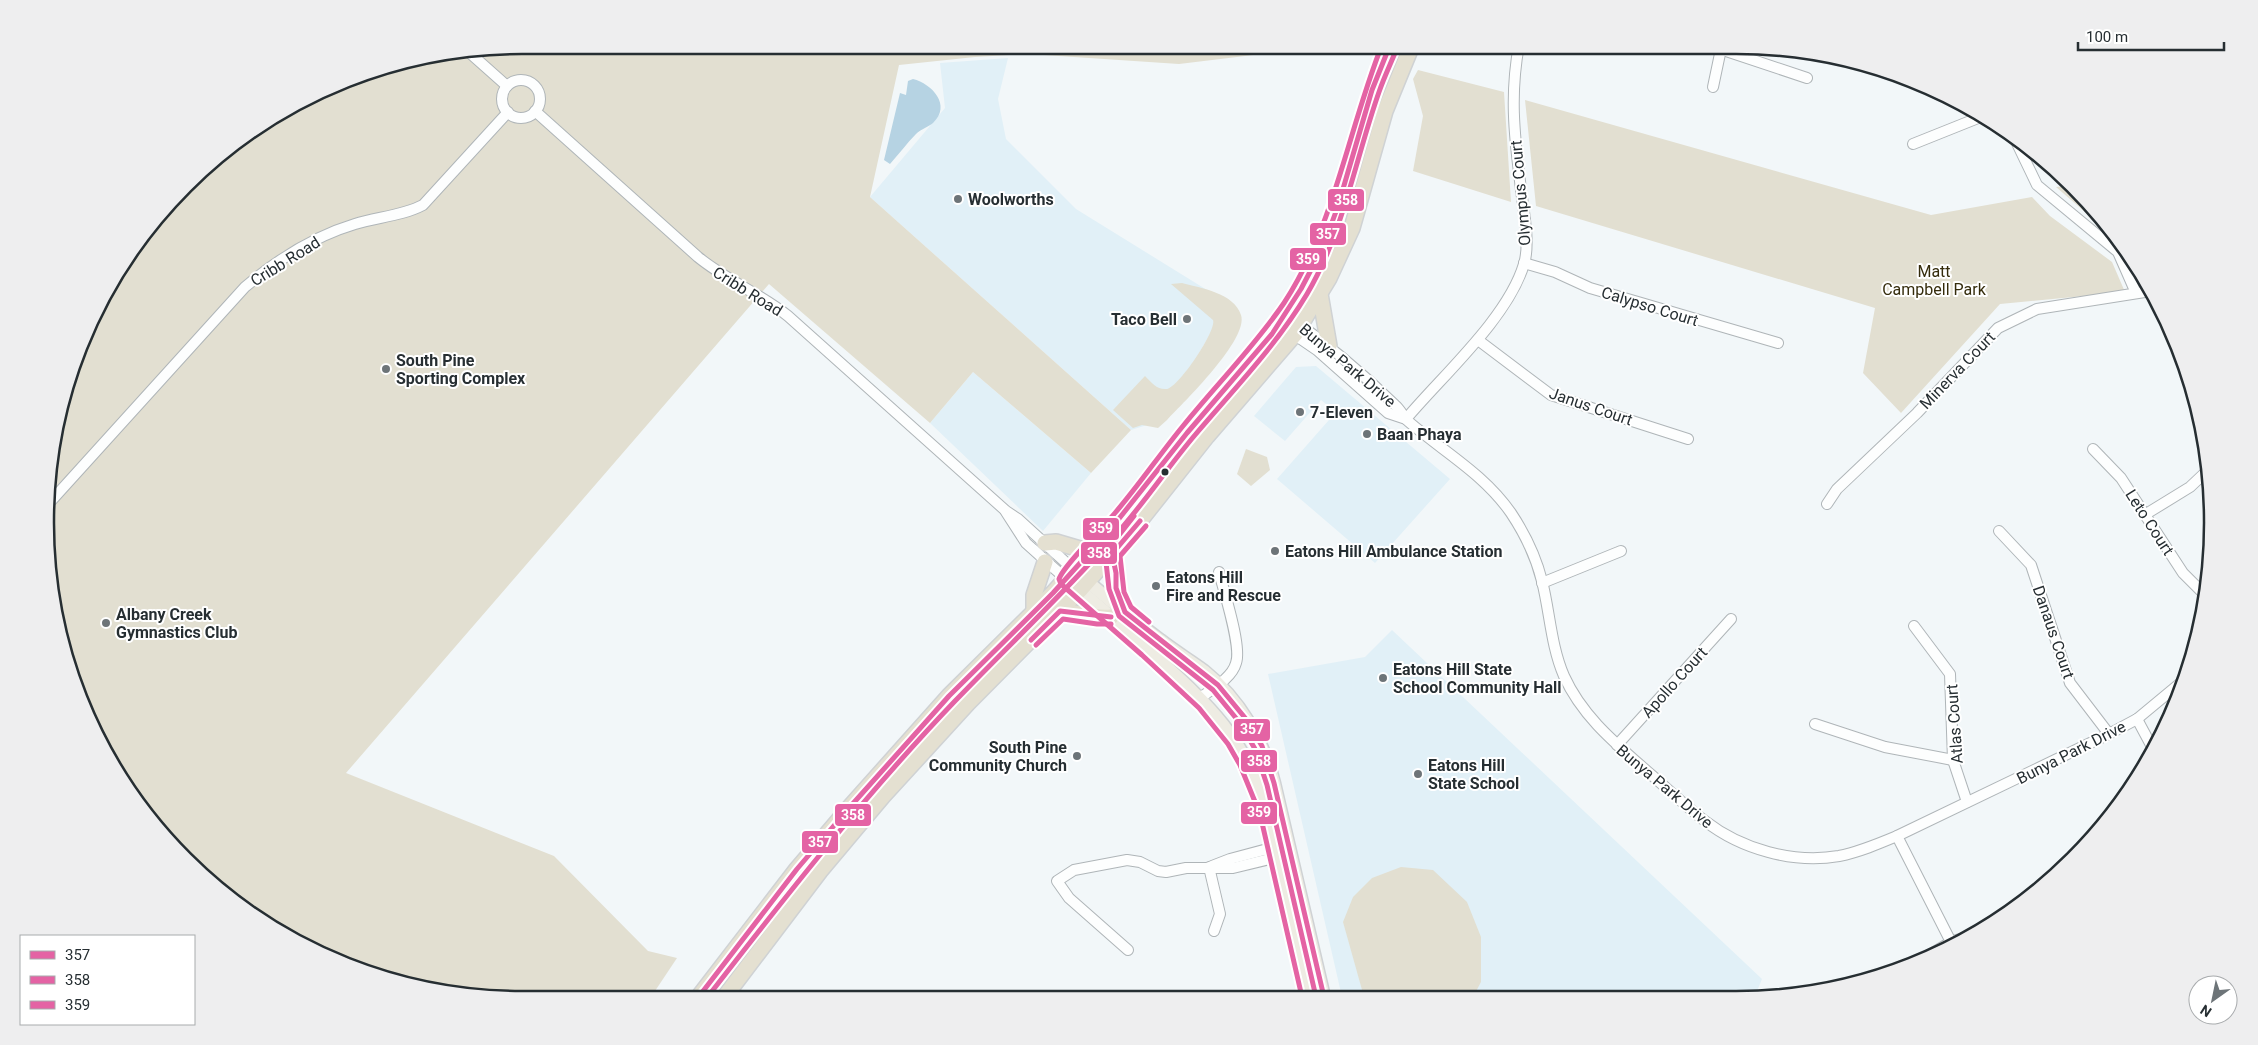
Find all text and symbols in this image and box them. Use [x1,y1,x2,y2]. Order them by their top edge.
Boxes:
scale bar [2078,20,2224,52]
text: 100 m [2086,28,2128,46]
street label: Olympus Court [1506,139,1535,247]
line badge: 358 [1327,188,1365,212]
place label: Woolworths [968,190,1054,209]
text: 358 [1334,192,1358,208]
marker: Woolworths [952,193,964,205]
line badge: 357 [1309,222,1347,246]
text: 357 [1316,226,1340,242]
street label: Cribb Road [247,233,324,290]
line badge: 359 [1289,247,1327,271]
text: 359 [1296,251,1320,267]
park label: Matt Campbell Park [1882,262,1987,299]
street label: Cribb Road [709,263,786,320]
street label: Calypso Court [1599,283,1701,330]
place label: Taco Bell [1111,310,1177,329]
marker: Taco Bell [1181,313,1193,325]
street label: Bunya Park Drive [1296,320,1400,411]
street label: Minerva Court [1916,328,1999,413]
place label: South Pine Sporting Complex [396,351,526,388]
marker: South Pine Sporting Complex [380,363,392,375]
street label: Janus Court [1547,383,1635,430]
place label: 7-Eleven [1310,403,1373,422]
marker: 7-Eleven [1294,406,1306,418]
place label: Baan Phaya [1377,425,1462,444]
marker: Baan Phaya [1361,428,1373,440]
unlabelled marker [1160,467,1170,477]
street label: Leto Court [2121,486,2178,559]
line badge: 359 [1082,517,1120,541]
text: 359 [1089,520,1113,536]
line badge: 358 [1080,541,1118,565]
place label: Eatons Hill Ambulance Station [1285,542,1502,561]
text: 358 [1087,545,1111,561]
marker: Eatons Hill Ambulance Station [1269,545,1281,557]
place label: Eatons Hill Fire and Rescue [1166,568,1281,605]
marker: Eatons Hill Fire and Rescue [1150,580,1162,592]
street label: Danaus Court [2029,583,2078,681]
place label: Albany Creek Gymnastics Club [116,605,237,642]
marker: Albany Creek Gymnastics Club [100,617,112,629]
street label: Apollo Court [1638,643,1711,722]
place label: Eatons Hill State School Community Hall [1393,660,1562,697]
marker: Eatons Hill State School Community Hall [1377,672,1389,684]
street label: Atlas Court [1942,684,1967,764]
street label: Bunya Park Drive [2013,717,2129,788]
line badge: 357 [1233,718,1271,742]
text: 357 [1240,721,1264,737]
place label: South Pine Community Church [929,738,1067,775]
street label: Bunya Park Drive [1613,741,1717,832]
line badge: 358 [1240,749,1278,773]
marker: South Pine Community Church [1071,750,1083,762]
text: 358 [1247,753,1271,769]
place label: Eatons Hill State School [1428,756,1519,793]
marker: Eatons Hill State School [1412,768,1424,780]
line badge: 359 [1240,801,1278,825]
line badge: 358 [834,803,872,827]
text: 359 [1247,804,1271,820]
text: 358 [841,807,865,823]
line badge: 357 [801,830,839,854]
text: 357 [808,834,832,850]
legend [20,935,195,1025]
text: 357 [65,946,90,964]
text: 358 [65,971,90,989]
north arrow [2188,975,2238,1025]
text: 359 [65,996,90,1014]
text: N [2197,1001,2214,1020]

